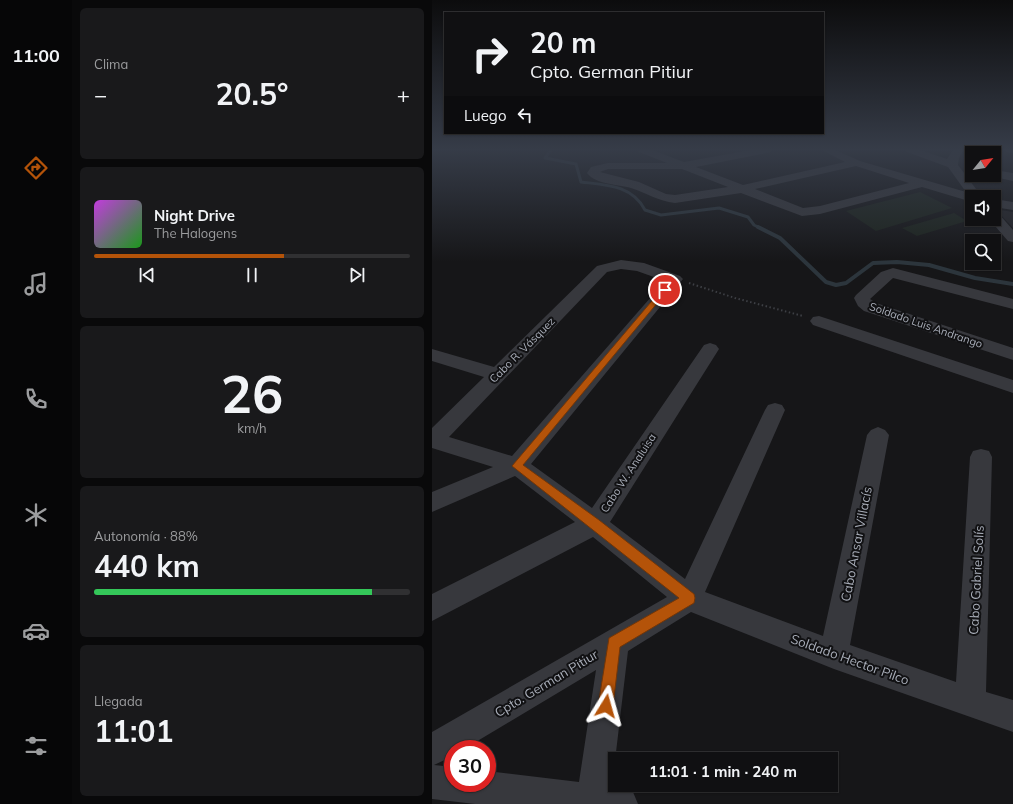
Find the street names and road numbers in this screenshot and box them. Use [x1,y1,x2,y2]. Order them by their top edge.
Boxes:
street label: Soldado Luis Andrango [867,299,985,351]
street label: Cabo R. Vásquez [486,314,558,386]
street label: Cabo W. Analuisa [597,431,659,515]
street label: Cabo Ansar Villacís [837,485,875,603]
street label: Cabo Gabriel Solís [965,525,987,635]
street label: Soldado Hector Pilco [789,630,911,688]
street label: Cpto. German Pitiur [491,646,601,720]

